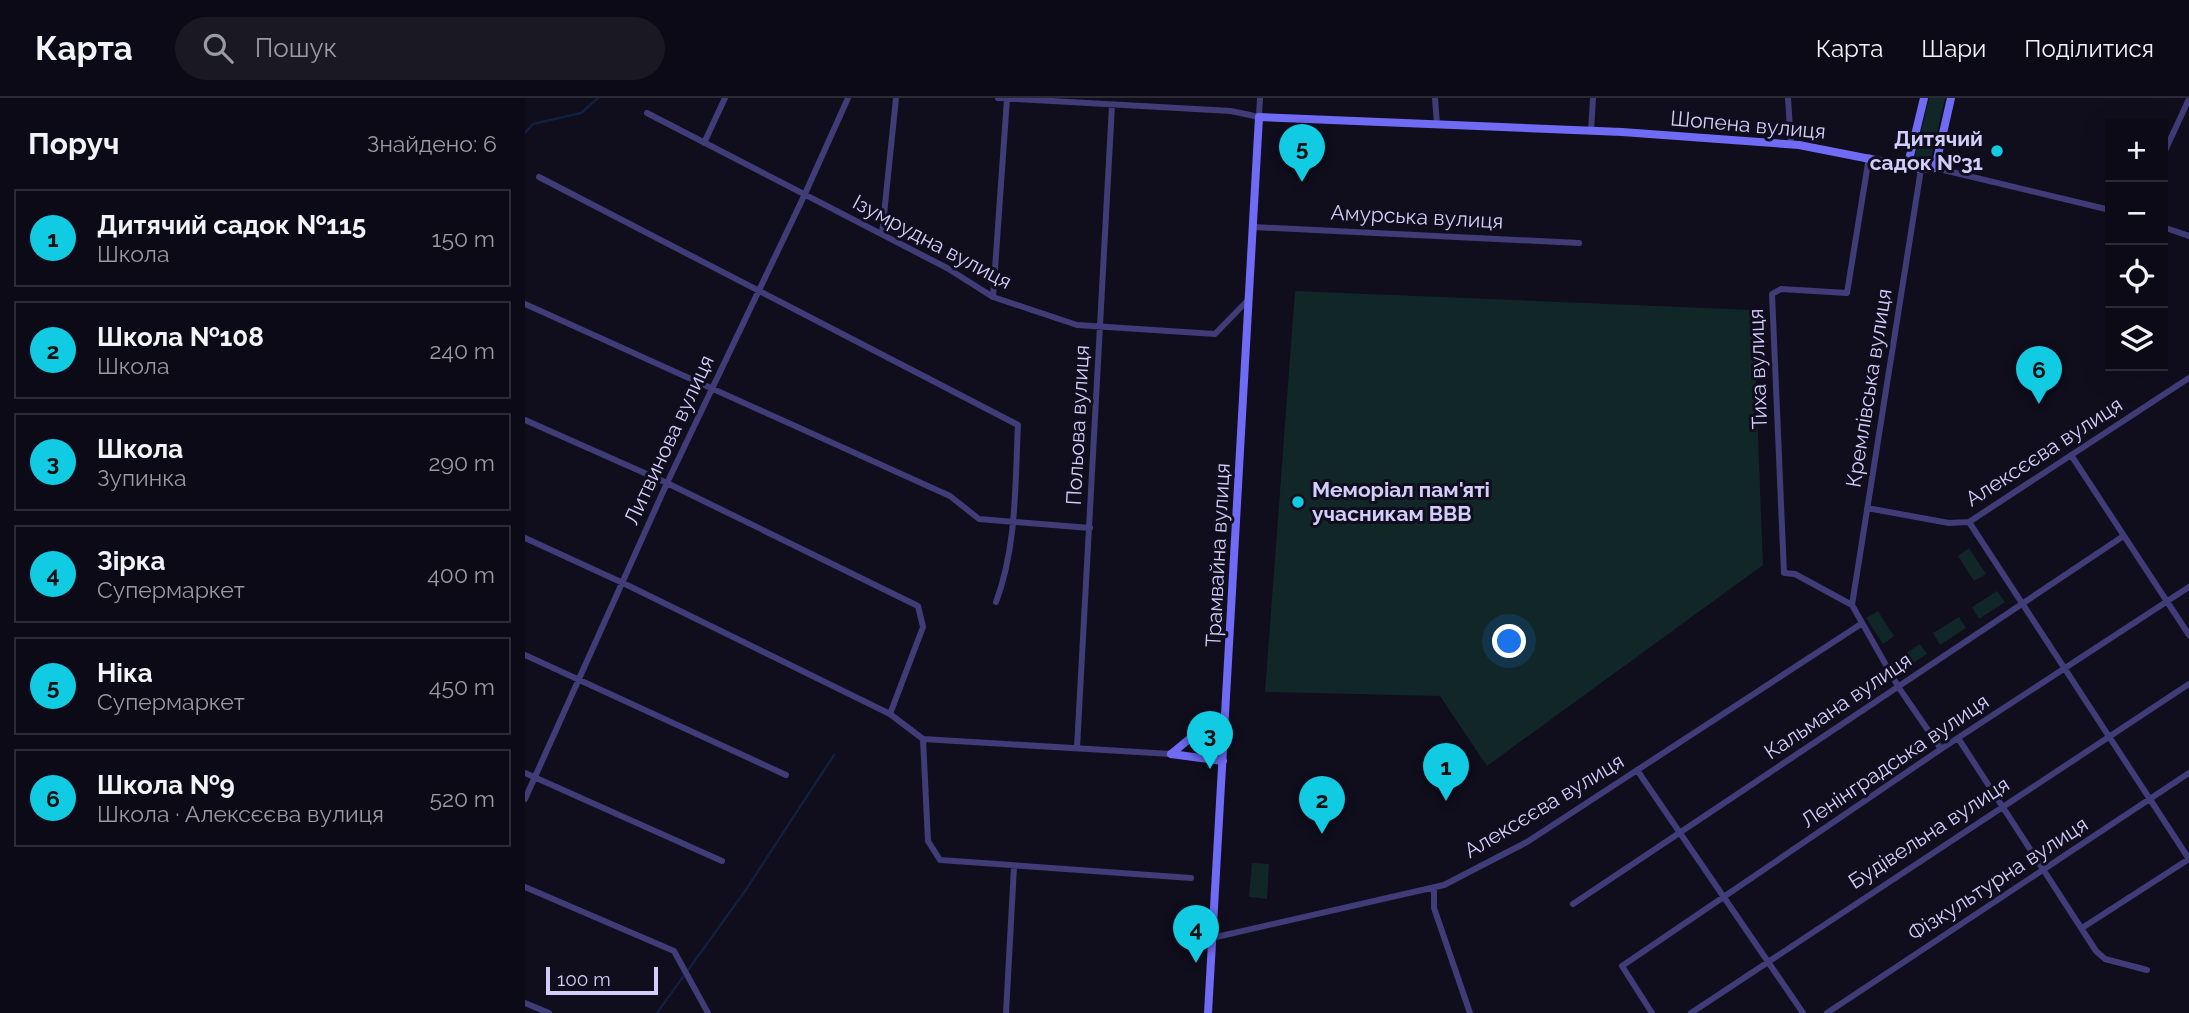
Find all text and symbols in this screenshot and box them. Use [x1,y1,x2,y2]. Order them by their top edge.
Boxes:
search box [175,17,665,80]
text: Карта [35,29,133,68]
icon: search [199,29,237,67]
text: Пошук [255,33,337,63]
text: Карта [1816,34,1883,63]
text: Шари [1921,34,1986,63]
text: Поділитися [2024,34,2154,63]
street label: Шопена вулиця [1669,105,1827,144]
map controls [2105,119,2168,371]
button: + [2105,119,2168,182]
pin: 5 [1279,124,1325,182]
text: Поруч [28,126,119,161]
place label: Дитячий садок №31 [1870,126,1983,175]
text: Знайдено: 6 [367,130,497,157]
marker: Дитячий садок №31 [1989,143,2005,159]
button: − [2105,182,2168,245]
street label: Ізумрудна вулиця [849,189,1016,294]
street label: Амурська вулиця [1330,199,1504,234]
text: Дитячий садок №115 [97,210,366,240]
text: 1 [47,225,59,252]
text: 150 m [432,225,495,252]
text: Школа [97,240,170,267]
button: locate [2105,245,2168,308]
street label: Кремлівська вулиця [1840,287,1897,489]
street label: Тиха вулиця [1743,308,1772,430]
button: layers [2105,308,2168,371]
text: Школа №108 [97,322,264,352]
text: 2 [47,337,59,364]
text: 240 m [429,337,495,364]
street label: Польова вулиця [1061,344,1094,506]
pin: 6 [2016,346,2062,404]
street label: Литвинова вулиця [618,351,719,529]
text: Школа [97,352,170,379]
street label: Алексєєва вулиця [1961,392,2127,512]
text: Школа [97,434,183,464]
text: 3 [47,449,59,476]
text: 290 m [428,449,495,476]
street label: Трамвайна вулиця [1200,462,1235,648]
text: Зупинка [97,464,187,491]
place label: Меморіал пам'яті учасникам ВВВ [1312,477,1490,526]
marker: Меморіал пам'яті учасникам ВВВ [1290,494,1306,510]
text: Зірка [97,546,165,576]
text: 4 [46,561,60,588]
text: 400 m [427,561,495,588]
text: Супермаркет [97,576,245,603]
your location [1492,624,1526,658]
street label: Кальмана вулиця [1759,647,1916,764]
text: Ніка [97,658,153,688]
text: 5 [47,673,59,700]
text: 450 m [429,673,495,700]
text: Супермаркет [97,688,245,715]
street label: Ленінградська вулиця [1796,688,1993,833]
pin: 3 [1187,711,1233,769]
pin: 1 [1423,743,1469,801]
street label: Алексєєва вулиця [1459,748,1628,863]
text: Школа №9 [97,770,235,800]
street label: Будівельна вулиця [1844,771,2014,894]
pin: 2 [1299,776,1345,834]
text: 6 [46,785,60,812]
text: 520 m [429,785,495,812]
text: Школа · Алексєєва вулиця [97,800,384,827]
street label: Фiзкультурна вулиця [1903,811,2092,946]
pin: 4 [1173,905,1219,963]
scale bar [546,964,658,996]
text: 100 m [557,968,611,990]

